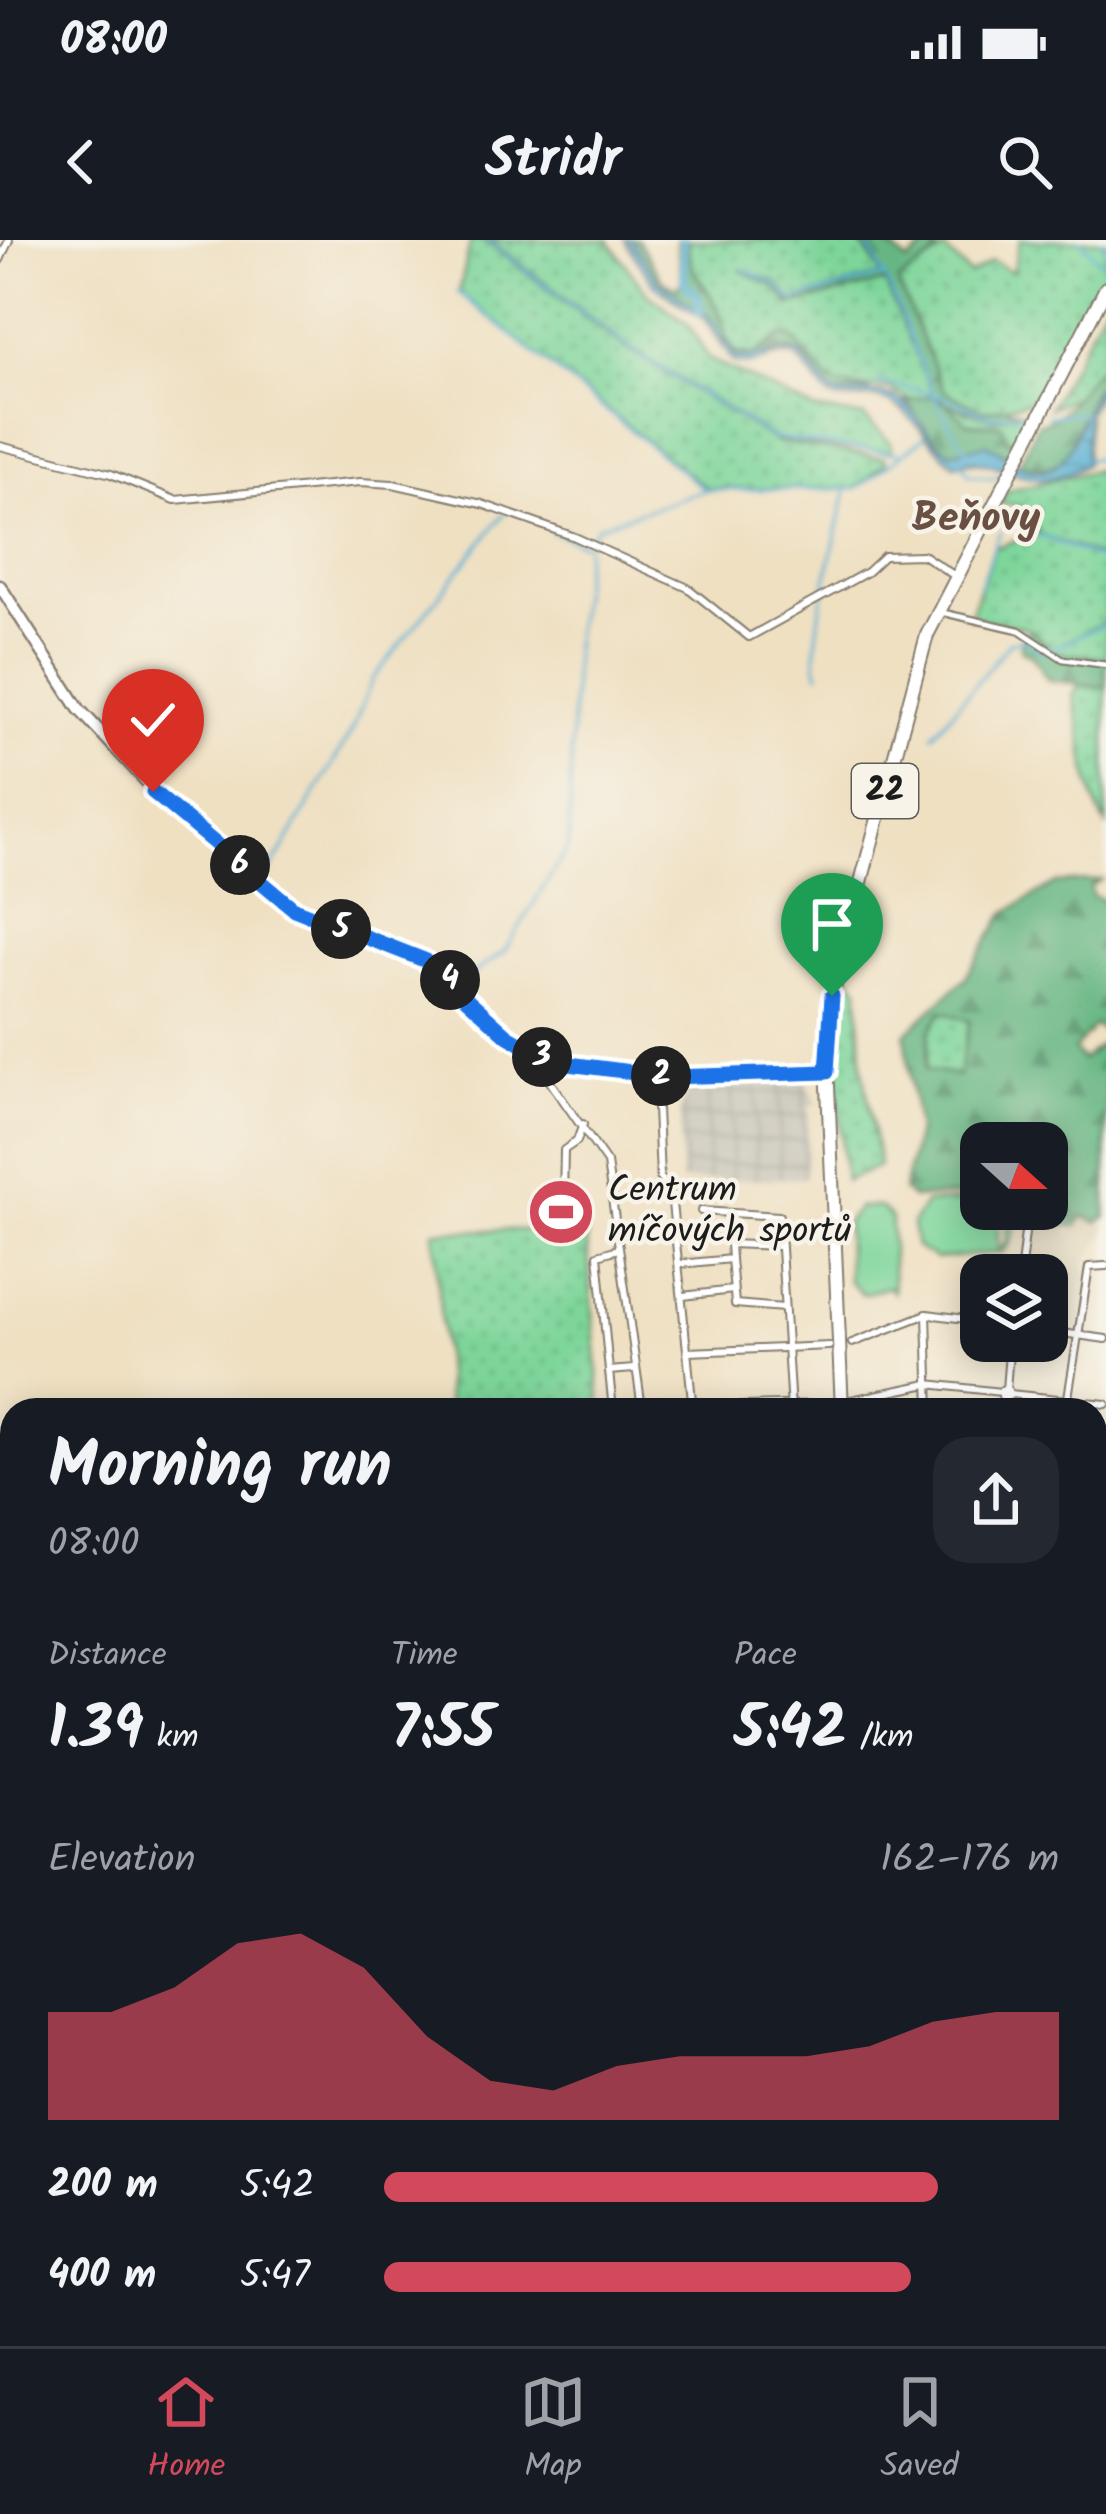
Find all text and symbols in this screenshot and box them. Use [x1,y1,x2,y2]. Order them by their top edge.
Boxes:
text: 08:00 [60,6,167,78]
text: Stridr [485,119,621,205]
icon: back [48,129,114,195]
icon: search [992,129,1058,195]
district label: Beňovy [912,486,1040,553]
pin [102,669,204,792]
icon: check [120,687,186,753]
road number: 22 [852,764,918,818]
pin: 6 [210,835,270,895]
text: 6 [231,838,249,891]
pin [781,873,883,996]
icon: arrive [799,891,865,957]
pin: 5 [311,899,371,959]
text: 5 [333,902,349,955]
pin: 4 [420,950,480,1010]
text: 4 [441,953,459,1006]
pin: 3 [512,1027,572,1087]
text: 3 [533,1030,551,1083]
pin: 2 [631,1046,691,1106]
text: 2 [651,1049,671,1102]
north arrow [960,1122,1068,1230]
map controls [960,1122,1068,1362]
place label: Centrum míčových sportů [608,1163,851,1261]
sports icon: Centrum míčových sportů [526,1177,596,1247]
button: layers [960,1254,1068,1362]
text: Morning run [48,1416,392,1521]
button: share [933,1437,1059,1563]
text: 08:00 [48,1514,140,1576]
text: Distance [48,1630,167,1683]
text: Time [391,1630,458,1683]
text: Pace [734,1630,797,1683]
text: 1.39 [48,1683,144,1779]
text: 7:55 [391,1683,495,1779]
text: 5:42 [734,1683,847,1779]
text: km [144,1712,199,1765]
text: /km [847,1712,913,1765]
text: Elevation [48,1830,196,1892]
text: 162–176 m [880,1830,1059,1892]
text: 200 m [48,2156,158,2218]
text: 5:42 [240,2156,315,2218]
text: 400 m [48,2246,156,2308]
text: 5:47 [240,2246,310,2308]
tab: Home [147,2369,225,2494]
tab: Map [520,2369,586,2494]
tab: Saved [880,2369,959,2494]

